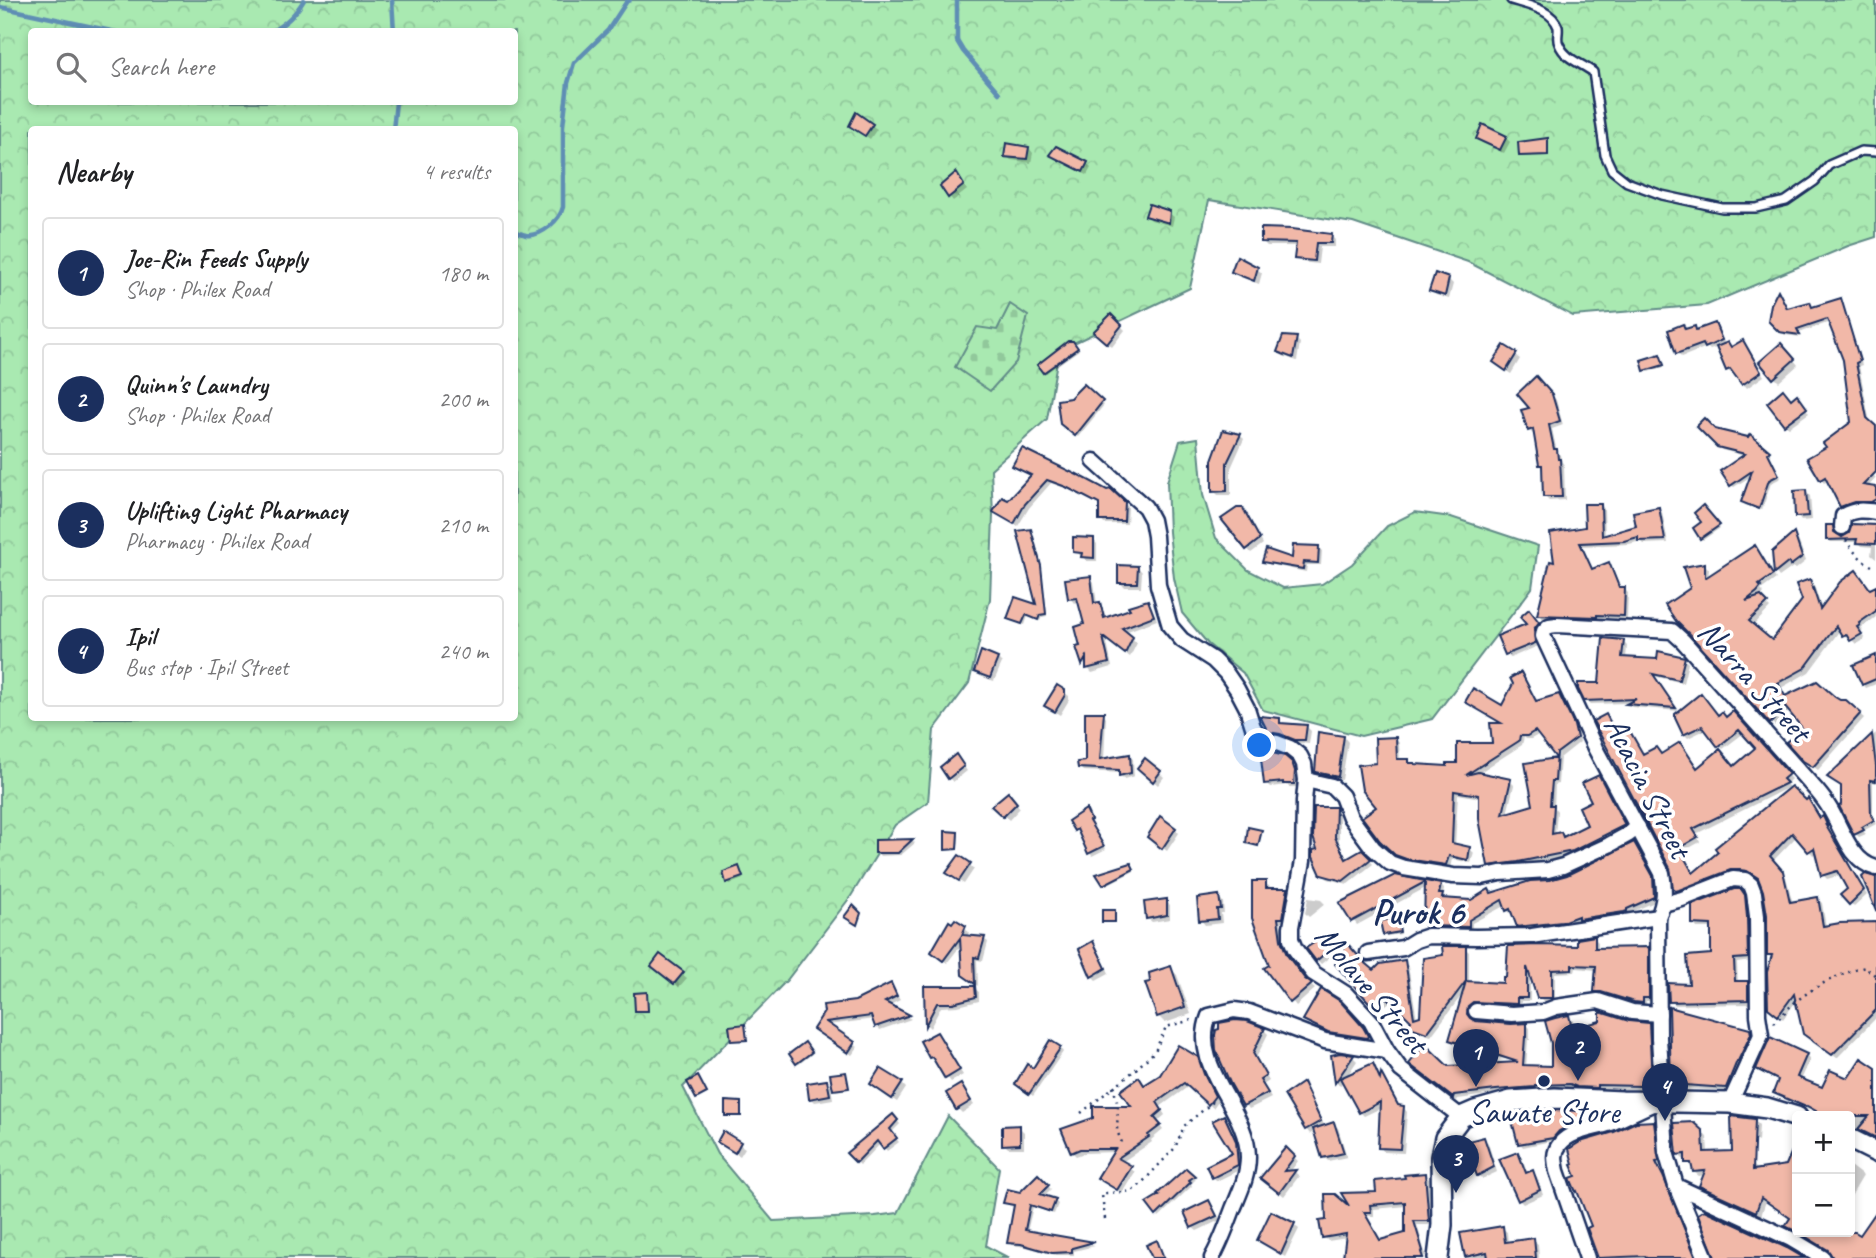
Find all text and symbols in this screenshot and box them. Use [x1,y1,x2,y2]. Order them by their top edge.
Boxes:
search box [28,28,518,105]
icon: search [52,48,90,86]
text: Search here [108,50,214,83]
text: Nearby [56,153,132,191]
text: 4 results [423,157,490,186]
text: Joe-Rin Feeds Supply [125,242,307,275]
text: 1 [76,259,86,288]
text: 180 m [439,259,488,288]
text: Shop · Philex Road [125,275,270,304]
text: Quinn's Laundry [125,368,268,401]
text: 2 [76,385,86,414]
text: 200 m [439,385,488,414]
text: Shop · Philex Road [125,401,270,430]
text: Uplifting Light Pharmacy [125,494,347,527]
text: 3 [76,511,86,540]
text: 210 m [439,511,488,540]
text: Pharmacy · Philex Road [125,527,308,556]
street label: Narra Street [1689,611,1823,753]
text: Ipil [125,620,155,653]
text: 4 [76,637,86,666]
text: 240 m [439,637,488,666]
text: Bus stop · Ipil Street [125,653,288,682]
street label: Acacia Street [1595,709,1703,868]
your location [1242,728,1276,762]
district label: Purok 6 [1372,890,1466,935]
street label: Molave Street [1306,916,1440,1064]
pin: 2 [1555,1023,1601,1081]
pin: 1 [1453,1029,1499,1087]
pin: 4 [1642,1063,1688,1121]
marker: Sawate Store [1536,1073,1552,1089]
place label: Sawate Store [1469,1091,1622,1133]
map controls [1792,1111,1855,1237]
button: + [1792,1111,1855,1174]
pin: 3 [1433,1135,1479,1193]
button: − [1792,1174,1855,1237]

